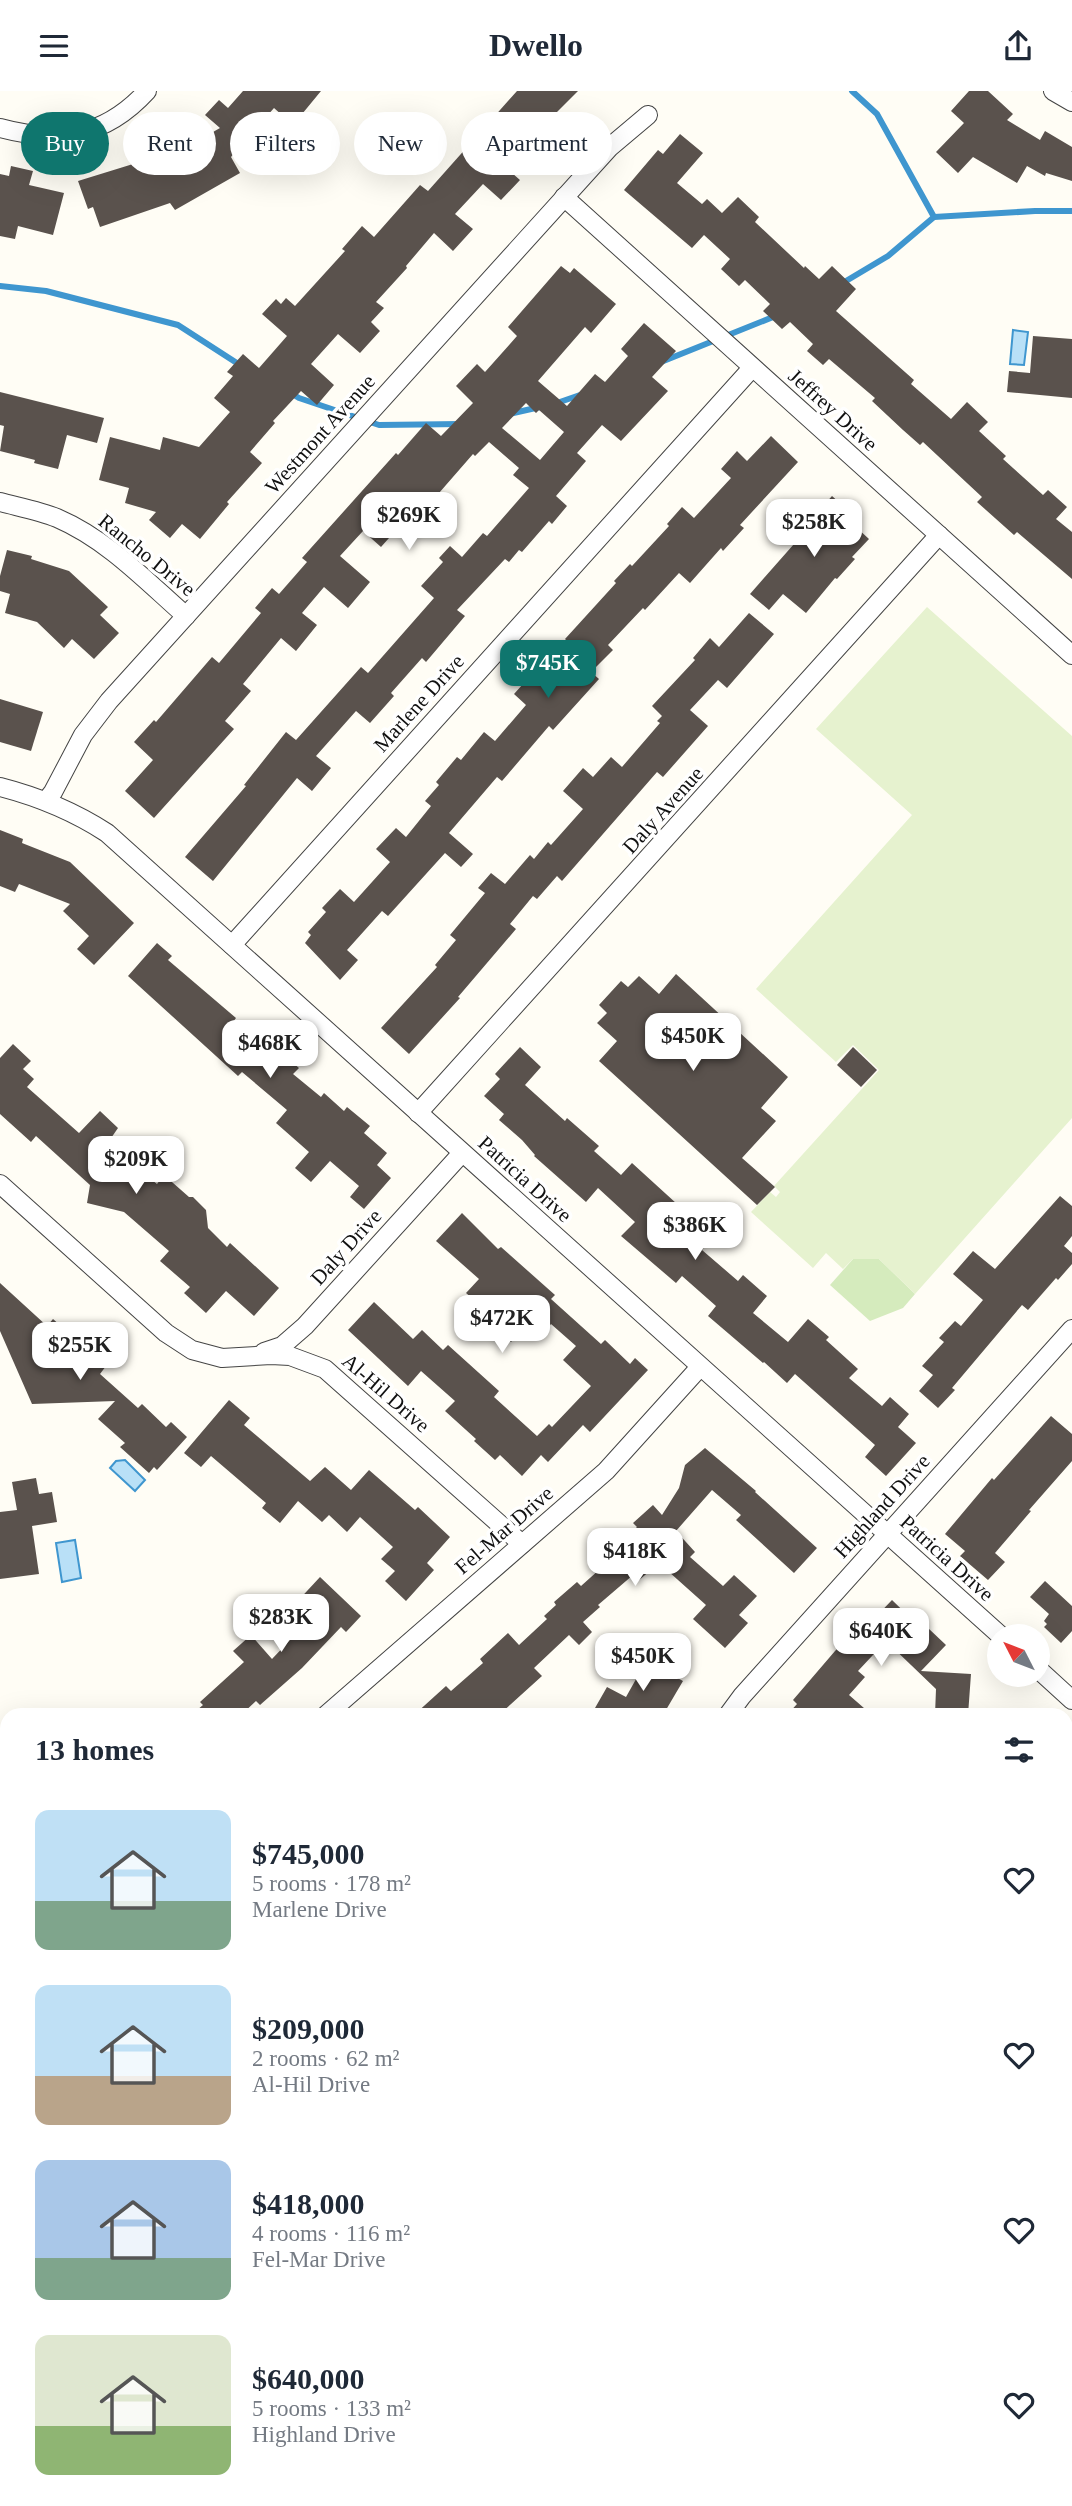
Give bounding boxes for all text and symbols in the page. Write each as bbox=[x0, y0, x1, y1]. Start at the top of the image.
icon: menu bbox=[35, 27, 73, 65]
text: Dwello bbox=[489, 27, 583, 63]
icon: share bbox=[999, 27, 1037, 65]
chip: Buy bbox=[21, 112, 109, 175]
chip: Rent bbox=[123, 112, 216, 175]
chip: Filters bbox=[230, 112, 340, 175]
chip: New bbox=[354, 112, 447, 175]
chip: Apartment bbox=[461, 112, 612, 175]
street label: Jeffrey Drive bbox=[784, 364, 882, 456]
street label: Westmont Avenue bbox=[260, 369, 380, 499]
pin: $269K bbox=[360, 493, 458, 552]
pin: $258K bbox=[765, 499, 863, 559]
text: $269K bbox=[377, 502, 441, 527]
street label: Rancho Drive bbox=[94, 509, 200, 601]
text: $258K bbox=[782, 509, 846, 534]
pin: $745K bbox=[499, 641, 597, 700]
street label: Marlene Drive bbox=[369, 649, 469, 757]
text: $745K bbox=[516, 650, 580, 675]
street label: Daly Avenue bbox=[618, 762, 708, 858]
pin: $450K bbox=[644, 1013, 742, 1073]
pin: $468K bbox=[221, 1021, 319, 1080]
text: $450K bbox=[661, 1023, 725, 1048]
text: $468K bbox=[238, 1030, 302, 1055]
street label: Patricia Drive bbox=[473, 1131, 577, 1227]
pin: $209K bbox=[87, 1137, 185, 1196]
text: $209K bbox=[104, 1146, 168, 1171]
pin: $386K bbox=[646, 1203, 744, 1262]
street label: Daly Drive bbox=[306, 1204, 386, 1290]
text: $386K bbox=[663, 1212, 727, 1237]
pin: $472K bbox=[453, 1295, 551, 1355]
text: $472K bbox=[470, 1305, 534, 1330]
pin: $255K bbox=[31, 1323, 129, 1382]
text: $255K bbox=[48, 1332, 112, 1357]
street label: Al-Hil Drive bbox=[337, 1349, 435, 1437]
street label: Highland Drive bbox=[829, 1449, 935, 1563]
street label: Fel-Mar Drive bbox=[450, 1481, 558, 1579]
street label: Patricia Drive bbox=[895, 1510, 999, 1606]
pin: $418K bbox=[586, 1529, 684, 1588]
text: $418K bbox=[603, 1538, 667, 1563]
pin: $283K bbox=[232, 1595, 330, 1654]
text: $283K bbox=[249, 1604, 313, 1629]
pin: $640K bbox=[832, 1609, 930, 1668]
text: $640K bbox=[849, 1618, 913, 1643]
north arrow bbox=[987, 1624, 1050, 1687]
map controls bbox=[987, 1624, 1050, 1687]
pin: $450K bbox=[594, 1633, 692, 1693]
text: $450K bbox=[611, 1643, 675, 1668]
icon: filters bbox=[1000, 1731, 1038, 1769]
text: 13 homes bbox=[35, 1733, 154, 1766]
text: $745,000 bbox=[252, 1837, 365, 1870]
icon: home bbox=[91, 1838, 175, 1922]
icon: heart bbox=[1000, 1861, 1038, 1899]
text: 5 rooms · 178 m² bbox=[252, 1871, 411, 1896]
text: Marlene Drive bbox=[252, 1897, 387, 1922]
text: $209,000 bbox=[252, 2012, 365, 2045]
icon: home bbox=[91, 2013, 175, 2097]
icon: heart bbox=[1000, 2036, 1038, 2074]
text: 2 rooms · 62 m² bbox=[252, 2046, 399, 2071]
text: Al-Hil Drive bbox=[252, 2072, 370, 2097]
text: $418,000 bbox=[252, 2187, 365, 2220]
icon: home bbox=[91, 2188, 175, 2272]
icon: heart bbox=[1000, 2211, 1038, 2249]
text: 4 rooms · 116 m² bbox=[252, 2221, 410, 2246]
text: Fel-Mar Drive bbox=[252, 2247, 386, 2272]
text: $640,000 bbox=[252, 2362, 365, 2395]
icon: home bbox=[91, 2363, 175, 2447]
icon: heart bbox=[1000, 2386, 1038, 2424]
text: 5 rooms · 133 m² bbox=[252, 2396, 411, 2421]
text: Highland Drive bbox=[252, 2422, 396, 2447]

